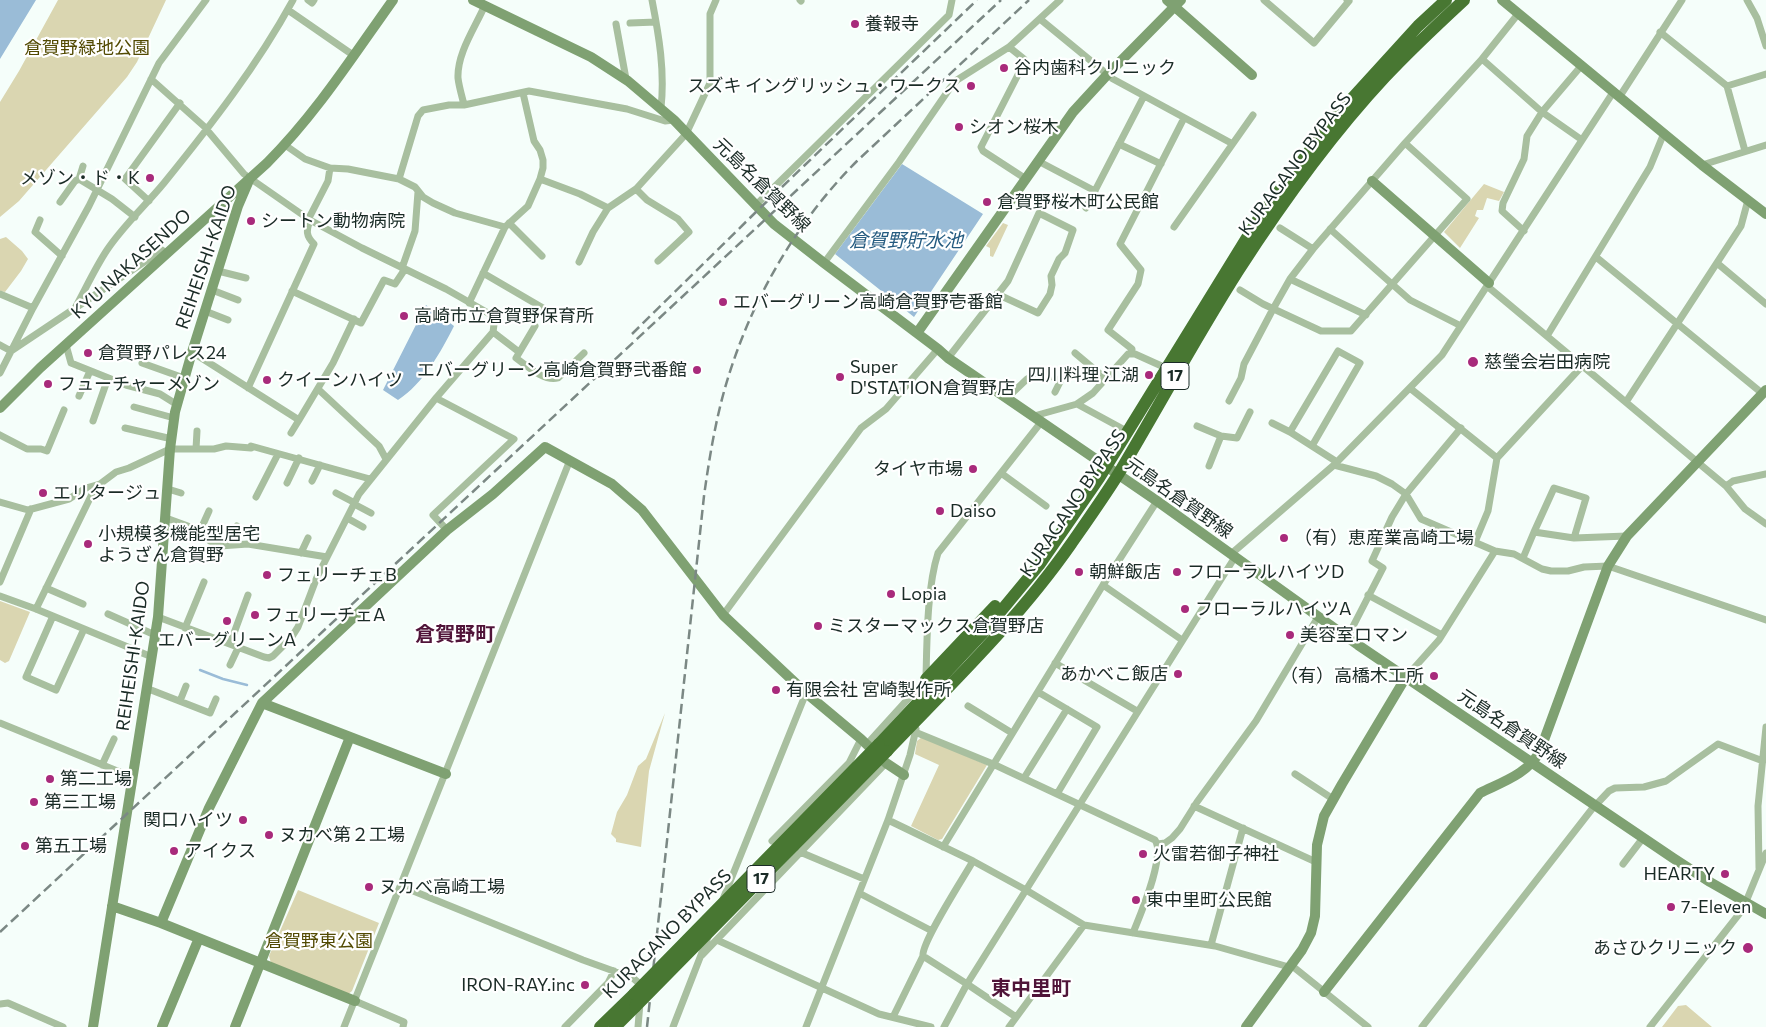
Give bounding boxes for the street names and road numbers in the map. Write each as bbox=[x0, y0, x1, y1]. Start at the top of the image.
street label: KURAGANO BYPASS bbox=[1234, 88, 1356, 240]
street label: 元島名倉賀野線 bbox=[709, 133, 815, 237]
street label: REIHEISHI-KAIDO bbox=[171, 182, 241, 332]
street label: KYU NAKASENDO bbox=[67, 205, 195, 323]
road number: 17 bbox=[1161, 362, 1189, 390]
street label: KURAGANO BYPASS bbox=[1016, 425, 1130, 581]
street label: 元島名倉賀野線 bbox=[1121, 453, 1237, 543]
street label: REIHEISHI-KAIDO bbox=[112, 580, 154, 732]
street label: 元島名倉賀野線 bbox=[1454, 685, 1570, 773]
street label: KURAGANO BYPASS bbox=[598, 865, 736, 1003]
road number: 17 bbox=[747, 866, 775, 892]

